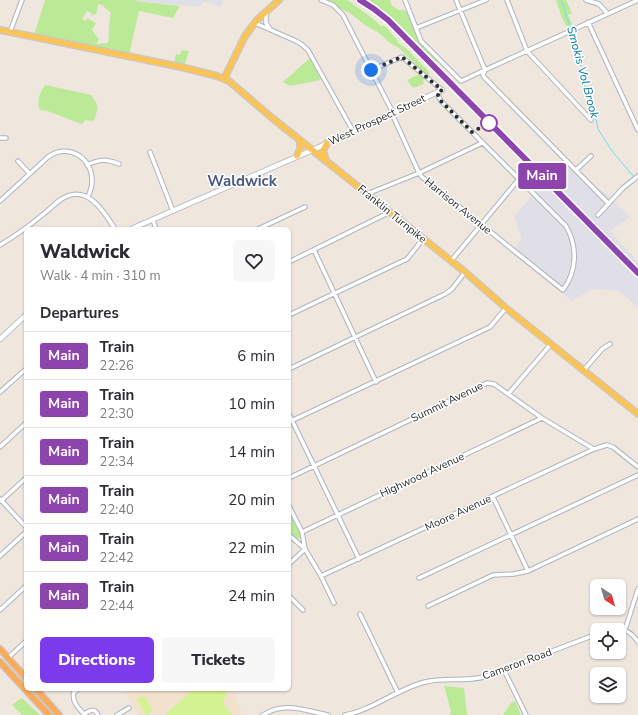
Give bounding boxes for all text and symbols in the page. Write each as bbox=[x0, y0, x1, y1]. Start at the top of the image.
water label: Smokis Vol Brook bbox=[563, 24, 603, 121]
your location bbox=[361, 60, 381, 80]
street label: West Prospect Street bbox=[326, 91, 428, 149]
unlabelled marker bbox=[480, 114, 498, 132]
line badge: Main bbox=[514, 163, 570, 189]
text: Main bbox=[526, 166, 558, 185]
district label: Waldwick bbox=[207, 171, 278, 191]
street label: Harrison Avenue bbox=[421, 174, 495, 238]
street label: Franklin Turnpike bbox=[354, 182, 430, 247]
text: Waldwick bbox=[40, 239, 130, 265]
button: heart bbox=[233, 240, 275, 282]
text: Walk · 4 min · 310 m bbox=[40, 267, 161, 285]
text: Departures bbox=[40, 303, 119, 323]
text: Train bbox=[100, 337, 134, 357]
text: Main bbox=[48, 346, 80, 365]
text: 6 min bbox=[237, 346, 275, 366]
text: 22:26 bbox=[100, 357, 134, 375]
street label: Summit Avenue bbox=[408, 378, 486, 426]
text: Train bbox=[100, 385, 134, 405]
text: Main bbox=[48, 394, 80, 413]
text: 10 min bbox=[228, 394, 275, 414]
text: 22:30 bbox=[100, 405, 134, 423]
text: Train bbox=[100, 433, 134, 453]
text: Main bbox=[48, 442, 80, 461]
text: 14 min bbox=[228, 442, 275, 462]
street label: Highwood Avenue bbox=[377, 449, 467, 501]
text: 22:34 bbox=[100, 453, 134, 471]
text: Train bbox=[100, 481, 134, 501]
text: Main bbox=[48, 490, 80, 509]
text: 20 min bbox=[228, 490, 275, 510]
street label: Moore Avenue bbox=[422, 491, 494, 535]
text: 22:40 bbox=[100, 501, 134, 519]
text: Train bbox=[100, 529, 134, 549]
text: Main bbox=[48, 538, 80, 557]
text: 22 min bbox=[228, 538, 275, 558]
text: 22:42 bbox=[100, 549, 134, 567]
text: Train bbox=[100, 577, 134, 597]
north arrow bbox=[590, 579, 626, 615]
map controls bbox=[590, 579, 626, 703]
text: Main bbox=[48, 586, 80, 605]
text: 24 min bbox=[228, 586, 275, 606]
text: 22:44 bbox=[100, 597, 134, 615]
button: locate bbox=[590, 623, 626, 659]
button: Directions bbox=[40, 637, 154, 683]
button: Tickets bbox=[162, 637, 275, 683]
street label: Cameron Road bbox=[480, 644, 554, 684]
button: layers bbox=[590, 667, 626, 703]

